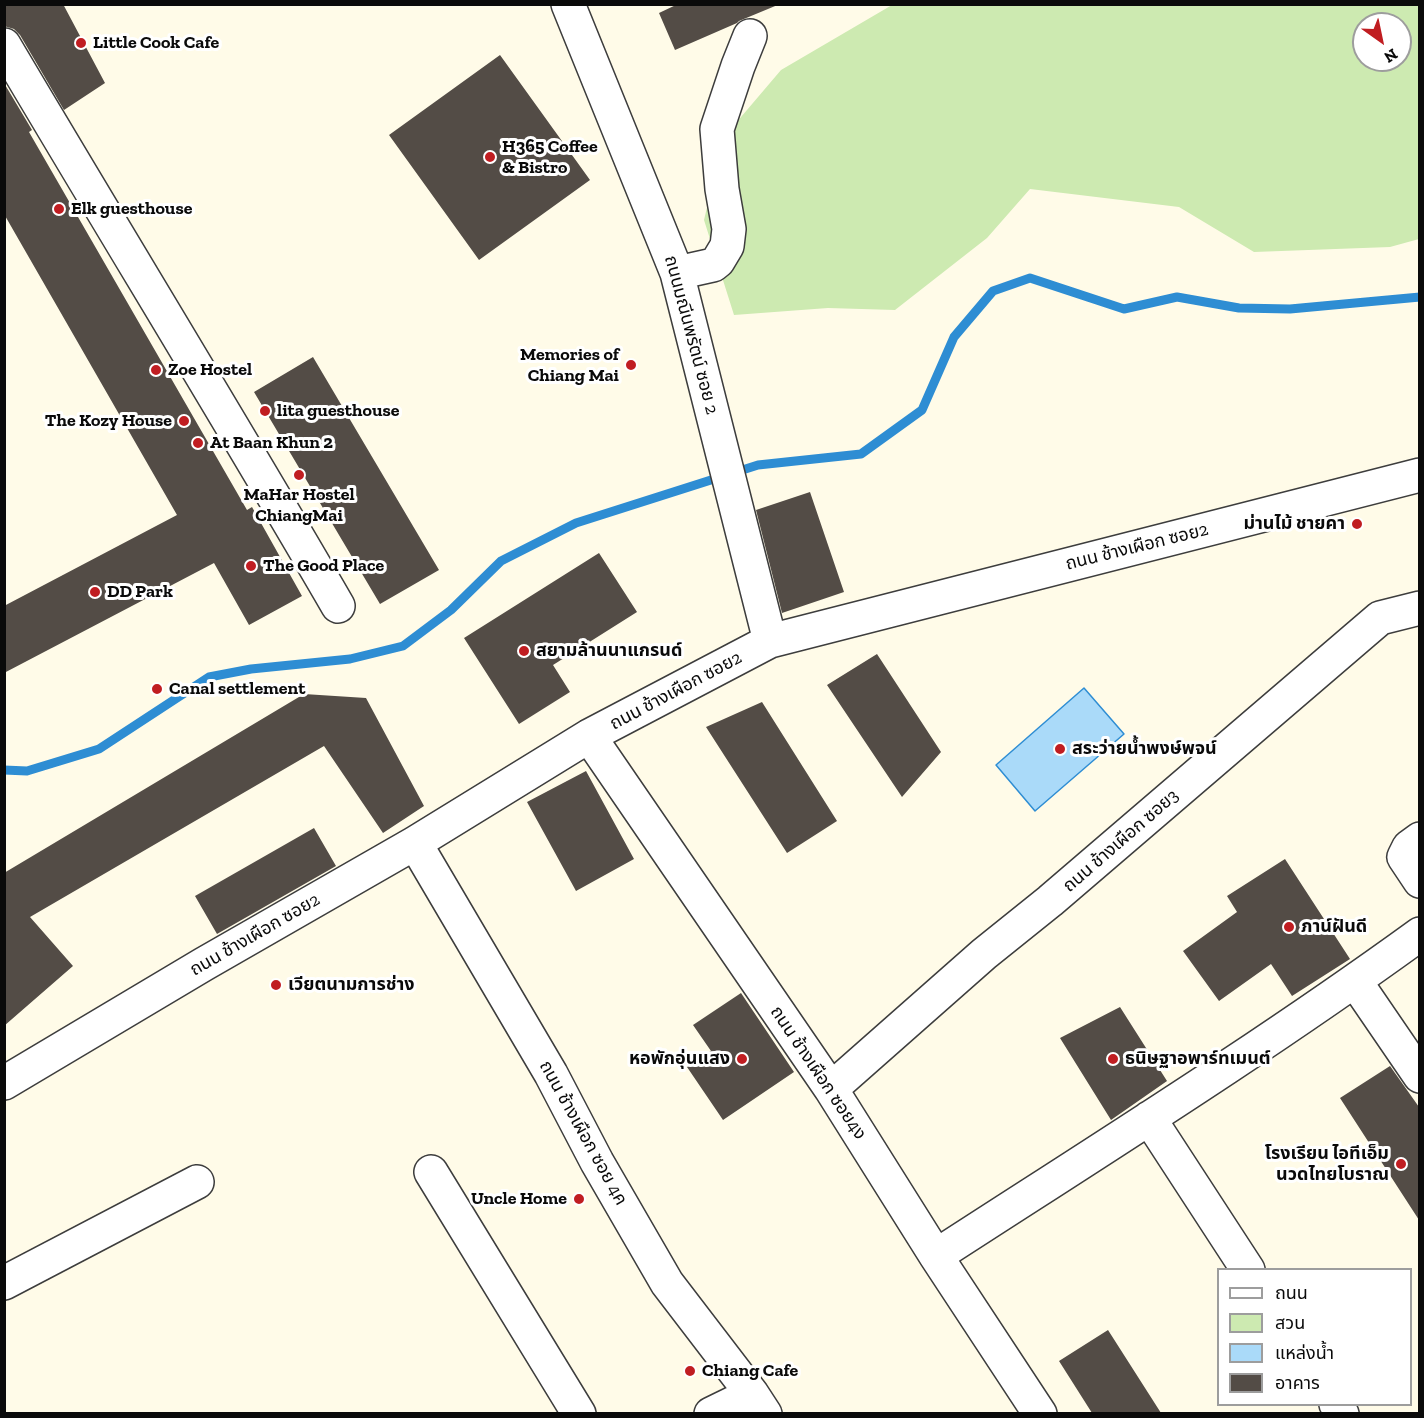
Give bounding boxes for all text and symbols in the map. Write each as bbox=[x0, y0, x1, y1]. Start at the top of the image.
north arrow bbox=[1352, 12, 1412, 72]
place label: Little Cook Cafe bbox=[93, 32, 219, 54]
marker: Little Cook Cafe bbox=[74, 36, 88, 50]
text: N bbox=[1381, 45, 1401, 67]
place label: H365 Coffee & Bistro bbox=[502, 136, 598, 178]
marker: H365 Coffee & Bistro bbox=[483, 150, 497, 164]
place label: Elk guesthouse bbox=[71, 198, 192, 220]
marker: Elk guesthouse bbox=[52, 202, 66, 216]
street label: ถนนมณีนพรัตน์ ซอย 2 bbox=[659, 253, 723, 417]
place label: Memories of Chiang Mai bbox=[520, 344, 619, 386]
marker: Memories of Chiang Mai bbox=[624, 358, 638, 372]
place label: Zoe Hostel bbox=[168, 359, 252, 381]
marker: Zoe Hostel bbox=[149, 363, 163, 377]
place label: lita guesthouse bbox=[277, 400, 399, 422]
marker: lita guesthouse bbox=[258, 404, 272, 418]
place label: The Kozy House bbox=[45, 410, 172, 432]
marker: The Kozy House bbox=[177, 414, 191, 428]
place label: At Baan Khun 2 bbox=[210, 432, 333, 454]
marker: At Baan Khun 2 bbox=[191, 436, 205, 450]
marker: MaHar Hostel ChiangMai bbox=[292, 468, 306, 482]
place label: MaHar Hostel ChiangMai bbox=[243, 484, 355, 526]
place label: ม่านไม้ ชายคา bbox=[1243, 513, 1345, 535]
marker: ม่านไม้ ชายคา bbox=[1350, 517, 1364, 531]
street label: ถนน ช้างเผือก ซอย2 bbox=[1063, 519, 1211, 575]
place label: The Good Place bbox=[263, 555, 384, 577]
marker: The Good Place bbox=[244, 559, 258, 573]
place label: DD Park bbox=[107, 581, 173, 603]
marker: DD Park bbox=[88, 585, 102, 599]
place label: สยามล้านนาแกรนด์ bbox=[536, 640, 682, 662]
marker: สยามล้านนาแกรนด์ bbox=[517, 644, 531, 658]
street label: ถนน ช้างเผือก ซอย2 bbox=[606, 647, 746, 735]
place label: Canal settlement bbox=[169, 678, 305, 700]
marker: Canal settlement bbox=[150, 682, 164, 696]
place label: สระว่ายน้ำพงษ์พจน์ bbox=[1072, 738, 1217, 760]
marker: สระว่ายน้ำพงษ์พจน์ bbox=[1053, 742, 1067, 756]
street label: ถนน ช้างเผือก ซอย3 bbox=[1059, 785, 1183, 897]
street label: ถนน ช้างเผือก ซอย2 bbox=[186, 889, 324, 981]
place label: ภาน์ฝันดี bbox=[1301, 916, 1367, 938]
marker: ภาน์ฝันดี bbox=[1282, 920, 1296, 934]
place label: เวียตนามการช่าง bbox=[288, 974, 415, 996]
marker: เวียตนามการช่าง bbox=[269, 978, 283, 992]
street label: ถนน ช้างเผือก ซอย4ง bbox=[765, 1002, 871, 1144]
place label: หอพักอุ่นแสง bbox=[629, 1048, 730, 1070]
place label: ธนิษฐาอพาร์ทเมนต์ bbox=[1125, 1048, 1271, 1070]
marker: หอพักอุ่นแสง bbox=[735, 1052, 749, 1066]
marker: ธนิษฐาอพาร์ทเมนต์ bbox=[1106, 1052, 1120, 1066]
street label: ถนน ช้างเผือก ซอย 4ค bbox=[534, 1057, 632, 1209]
place label: โรงเรียน ไอทีเอ็ม นวดไทยโบราณ bbox=[1265, 1143, 1389, 1186]
marker: โรงเรียน ไอทีเอ็ม นวดไทยโบราณ bbox=[1394, 1157, 1408, 1171]
place label: Uncle Home bbox=[471, 1188, 567, 1210]
marker: Uncle Home bbox=[572, 1192, 586, 1206]
legend bbox=[1217, 1268, 1412, 1406]
text: ถนน bbox=[1275, 1282, 1308, 1304]
text: สวน bbox=[1275, 1312, 1305, 1334]
text: แหล่งน้ำ bbox=[1275, 1342, 1334, 1364]
place label: Chiang Cafe bbox=[702, 1360, 798, 1382]
marker: Chiang Cafe bbox=[683, 1364, 697, 1378]
text: อาคาร bbox=[1275, 1372, 1320, 1394]

